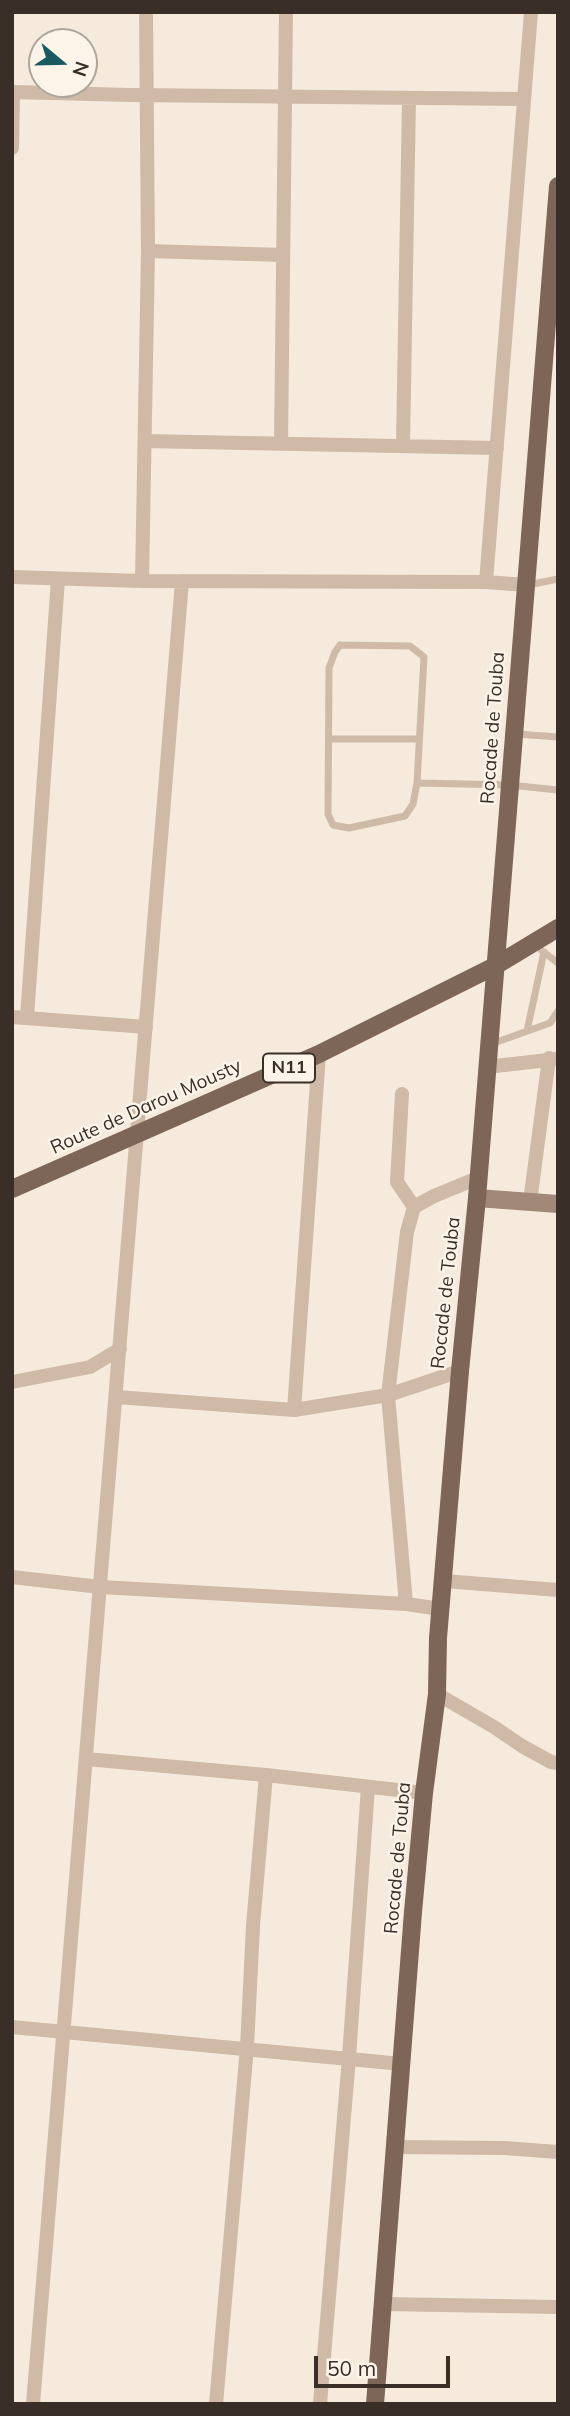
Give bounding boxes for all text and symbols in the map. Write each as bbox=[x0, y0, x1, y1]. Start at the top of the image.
north arrow bbox=[28, 28, 98, 98]
text: N bbox=[67, 58, 95, 80]
street label: Rocade de Touba bbox=[476, 651, 510, 805]
road number: N11 bbox=[263, 1054, 315, 1083]
street label: Route de Darou Mousty bbox=[47, 1055, 245, 1159]
street label: Rocade de Touba bbox=[427, 1216, 465, 1370]
street label: Rocade de Touba bbox=[380, 1781, 416, 1935]
scale bar bbox=[318, 2342, 454, 2386]
text: 50 m bbox=[327, 2355, 376, 2381]

